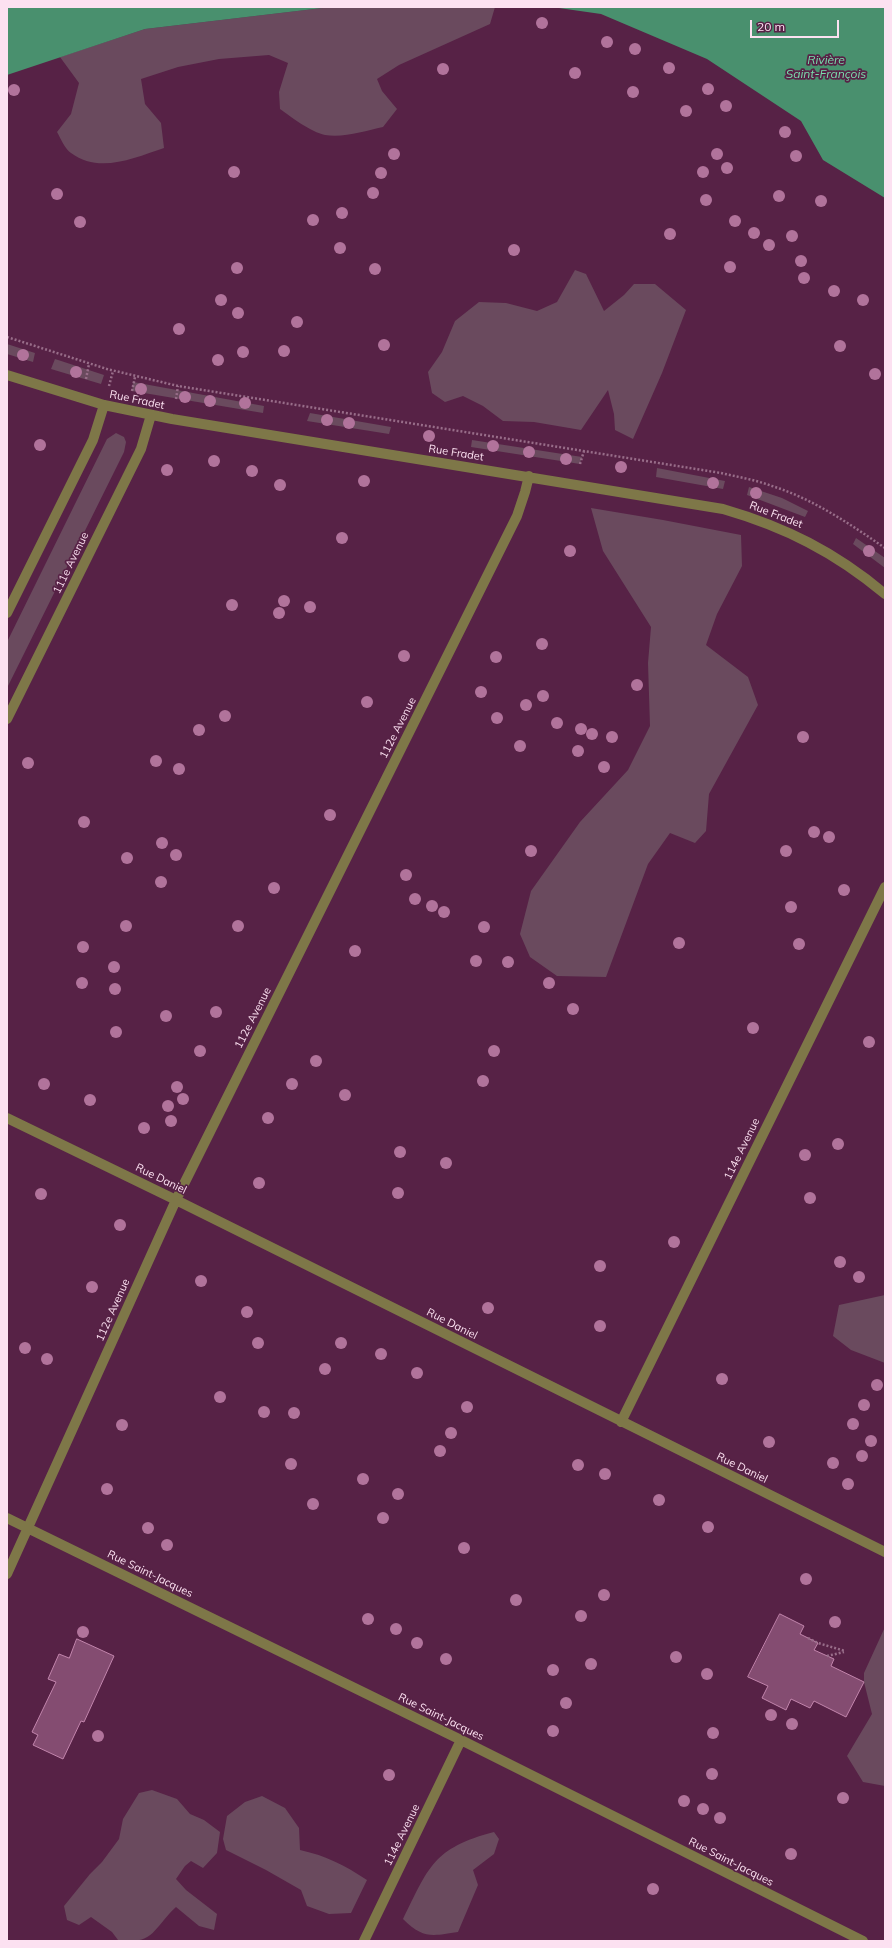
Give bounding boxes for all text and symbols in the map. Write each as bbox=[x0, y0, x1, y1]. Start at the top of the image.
scale bar bbox=[752, 12, 841, 38]
text: 20 m bbox=[757, 19, 785, 34]
water label: Rivière Saint-François bbox=[786, 53, 866, 81]
street label: Rue Fradet bbox=[108, 388, 166, 412]
street label: Rue Fradet bbox=[427, 442, 485, 464]
street label: Rue Fradet bbox=[748, 499, 804, 531]
street label: 111e Avenue bbox=[50, 530, 92, 596]
street label: 112e Avenue bbox=[377, 695, 419, 761]
street label: 112e Avenue bbox=[232, 985, 274, 1051]
street label: 114e Avenue bbox=[721, 1116, 763, 1182]
street label: Rue Daniel bbox=[133, 1161, 189, 1197]
street label: 112e Avenue bbox=[93, 1277, 133, 1343]
street label: Rue Daniel bbox=[424, 1306, 480, 1342]
street label: Rue Daniel bbox=[714, 1450, 770, 1486]
street label: Rue Saint-Jacques bbox=[105, 1548, 195, 1600]
street label: Rue Saint-Jacques bbox=[396, 1691, 486, 1743]
street label: 114e Avenue bbox=[381, 1802, 423, 1868]
street label: Rue Saint-Jacques bbox=[686, 1835, 776, 1889]

